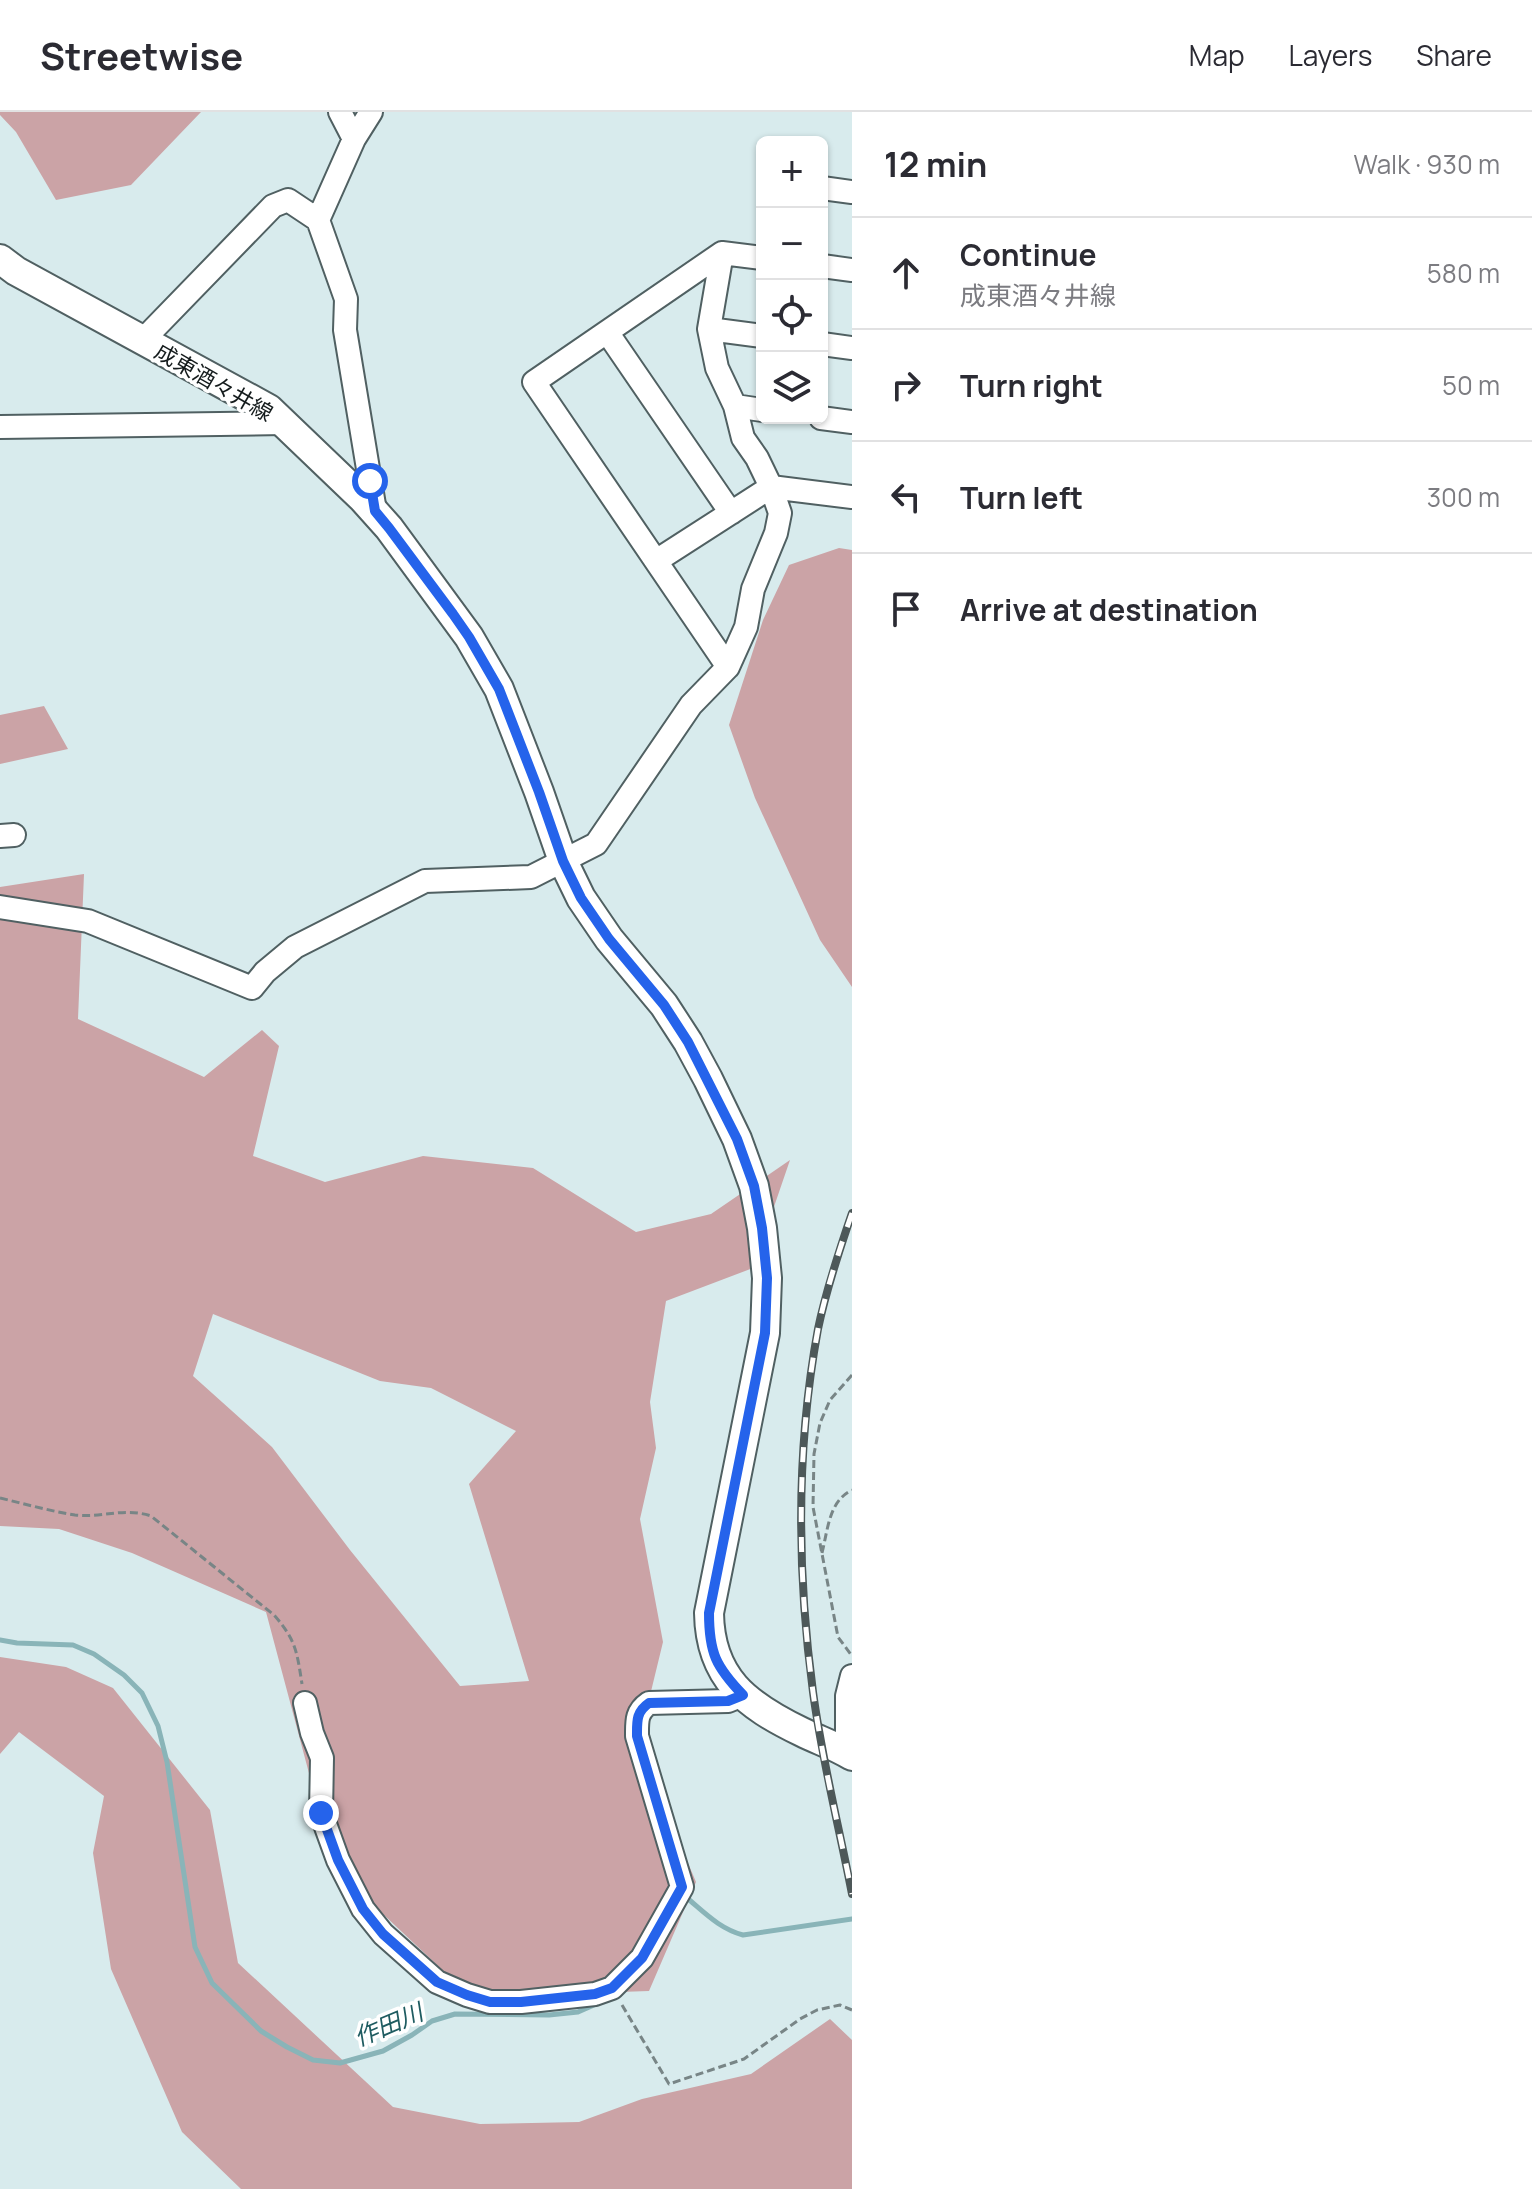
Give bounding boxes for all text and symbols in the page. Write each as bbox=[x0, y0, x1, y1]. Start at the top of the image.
text: Streetwise bbox=[40, 29, 243, 81]
text: Map bbox=[1189, 36, 1245, 74]
text: Layers bbox=[1289, 36, 1372, 74]
text: Share bbox=[1416, 36, 1492, 74]
map controls bbox=[756, 136, 828, 424]
button: + bbox=[756, 136, 828, 208]
text: 12 min bbox=[884, 141, 987, 187]
text: Walk · 930 m bbox=[1354, 146, 1500, 182]
button: − bbox=[756, 208, 828, 280]
text: Continue bbox=[960, 234, 1096, 275]
icon: ahead bbox=[884, 251, 928, 295]
text: 580 m bbox=[1427, 255, 1500, 291]
text: 成東酒々井線 bbox=[960, 277, 1116, 313]
button: locate bbox=[756, 280, 828, 352]
street label: 成東酒々井線 bbox=[149, 336, 279, 428]
button: layers bbox=[756, 352, 828, 424]
icon: right bbox=[884, 363, 928, 407]
text: Turn right bbox=[960, 365, 1103, 406]
text: 50 m bbox=[1442, 367, 1500, 403]
route start bbox=[352, 463, 388, 499]
icon: left bbox=[884, 475, 928, 519]
text: Turn left bbox=[960, 477, 1083, 518]
text: 300 m bbox=[1427, 479, 1500, 515]
icon: arrive bbox=[884, 587, 928, 631]
text: Arrive at destination bbox=[960, 589, 1258, 630]
route end bbox=[303, 1795, 339, 1831]
water label: 作田川 bbox=[348, 1994, 430, 2053]

